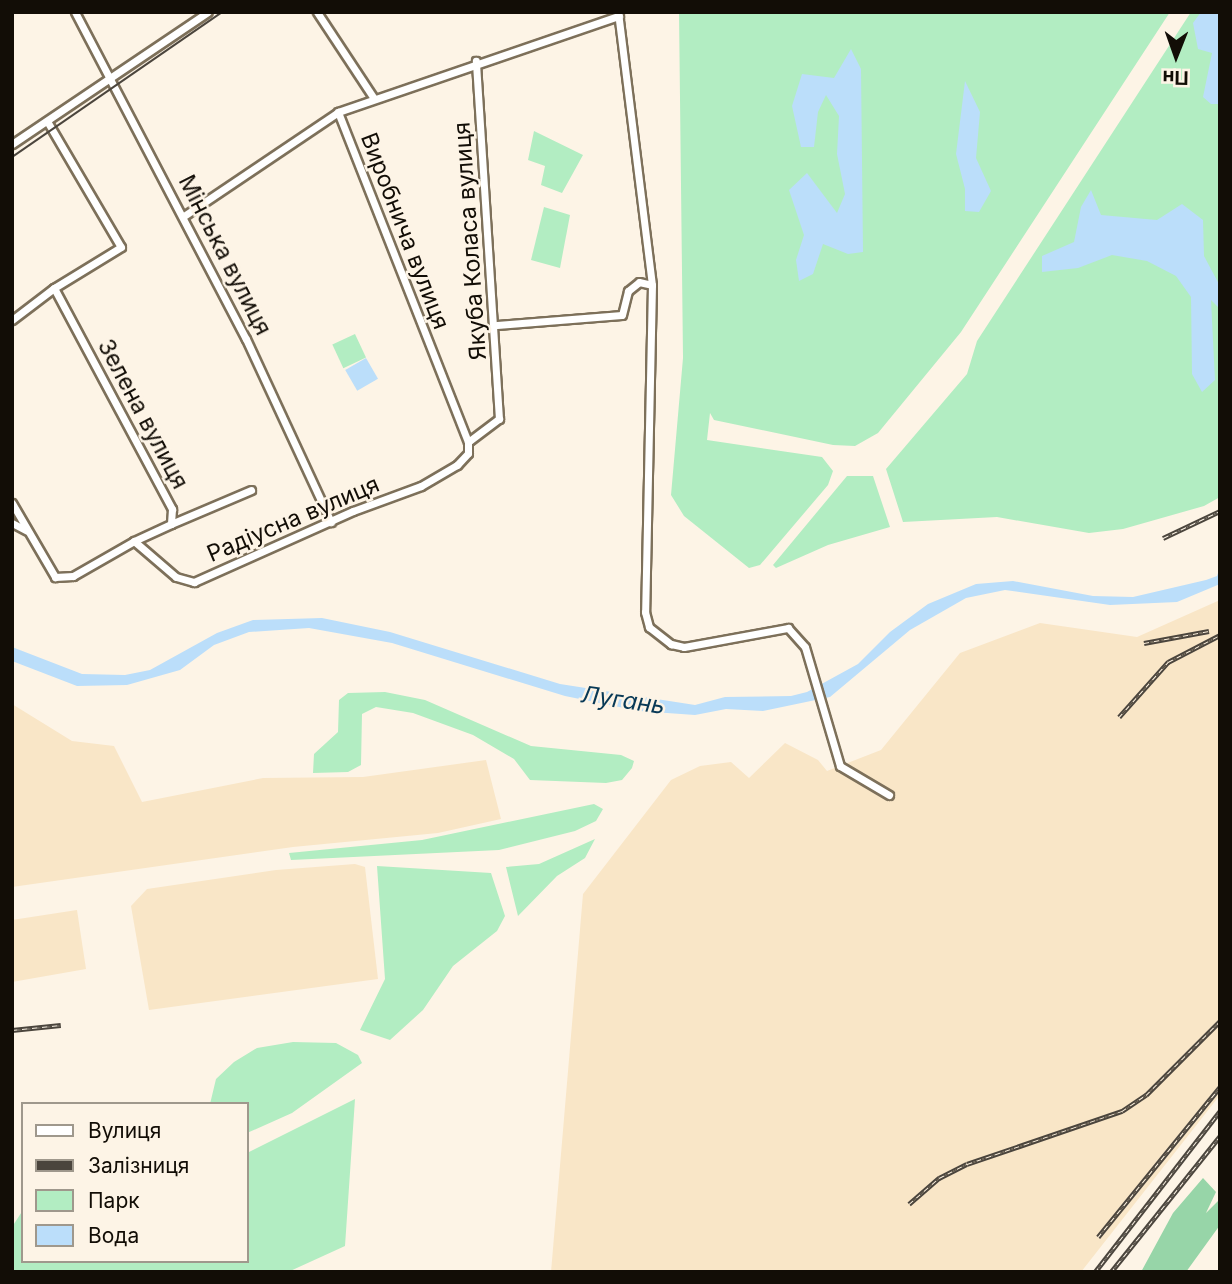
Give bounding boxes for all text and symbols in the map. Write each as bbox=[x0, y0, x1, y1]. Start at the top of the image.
north arrow bbox=[1141, 21, 1211, 91]
text: Пн bbox=[1162, 66, 1189, 89]
street label: Якуба Коласа вулиця bbox=[448, 121, 492, 361]
street label: Виробнича вулиця bbox=[355, 129, 455, 333]
street label: Мінська вулиця bbox=[173, 170, 277, 340]
street label: Зелена вулиця bbox=[92, 334, 194, 494]
street label: Радіусна вулиця bbox=[203, 470, 383, 568]
water label: Лугань bbox=[579, 680, 667, 720]
legend bbox=[21, 1102, 248, 1263]
text: Вулиця bbox=[88, 1118, 161, 1143]
text: Залізниця bbox=[88, 1153, 189, 1178]
text: Парк bbox=[88, 1188, 140, 1213]
text: Вода bbox=[88, 1223, 139, 1248]

